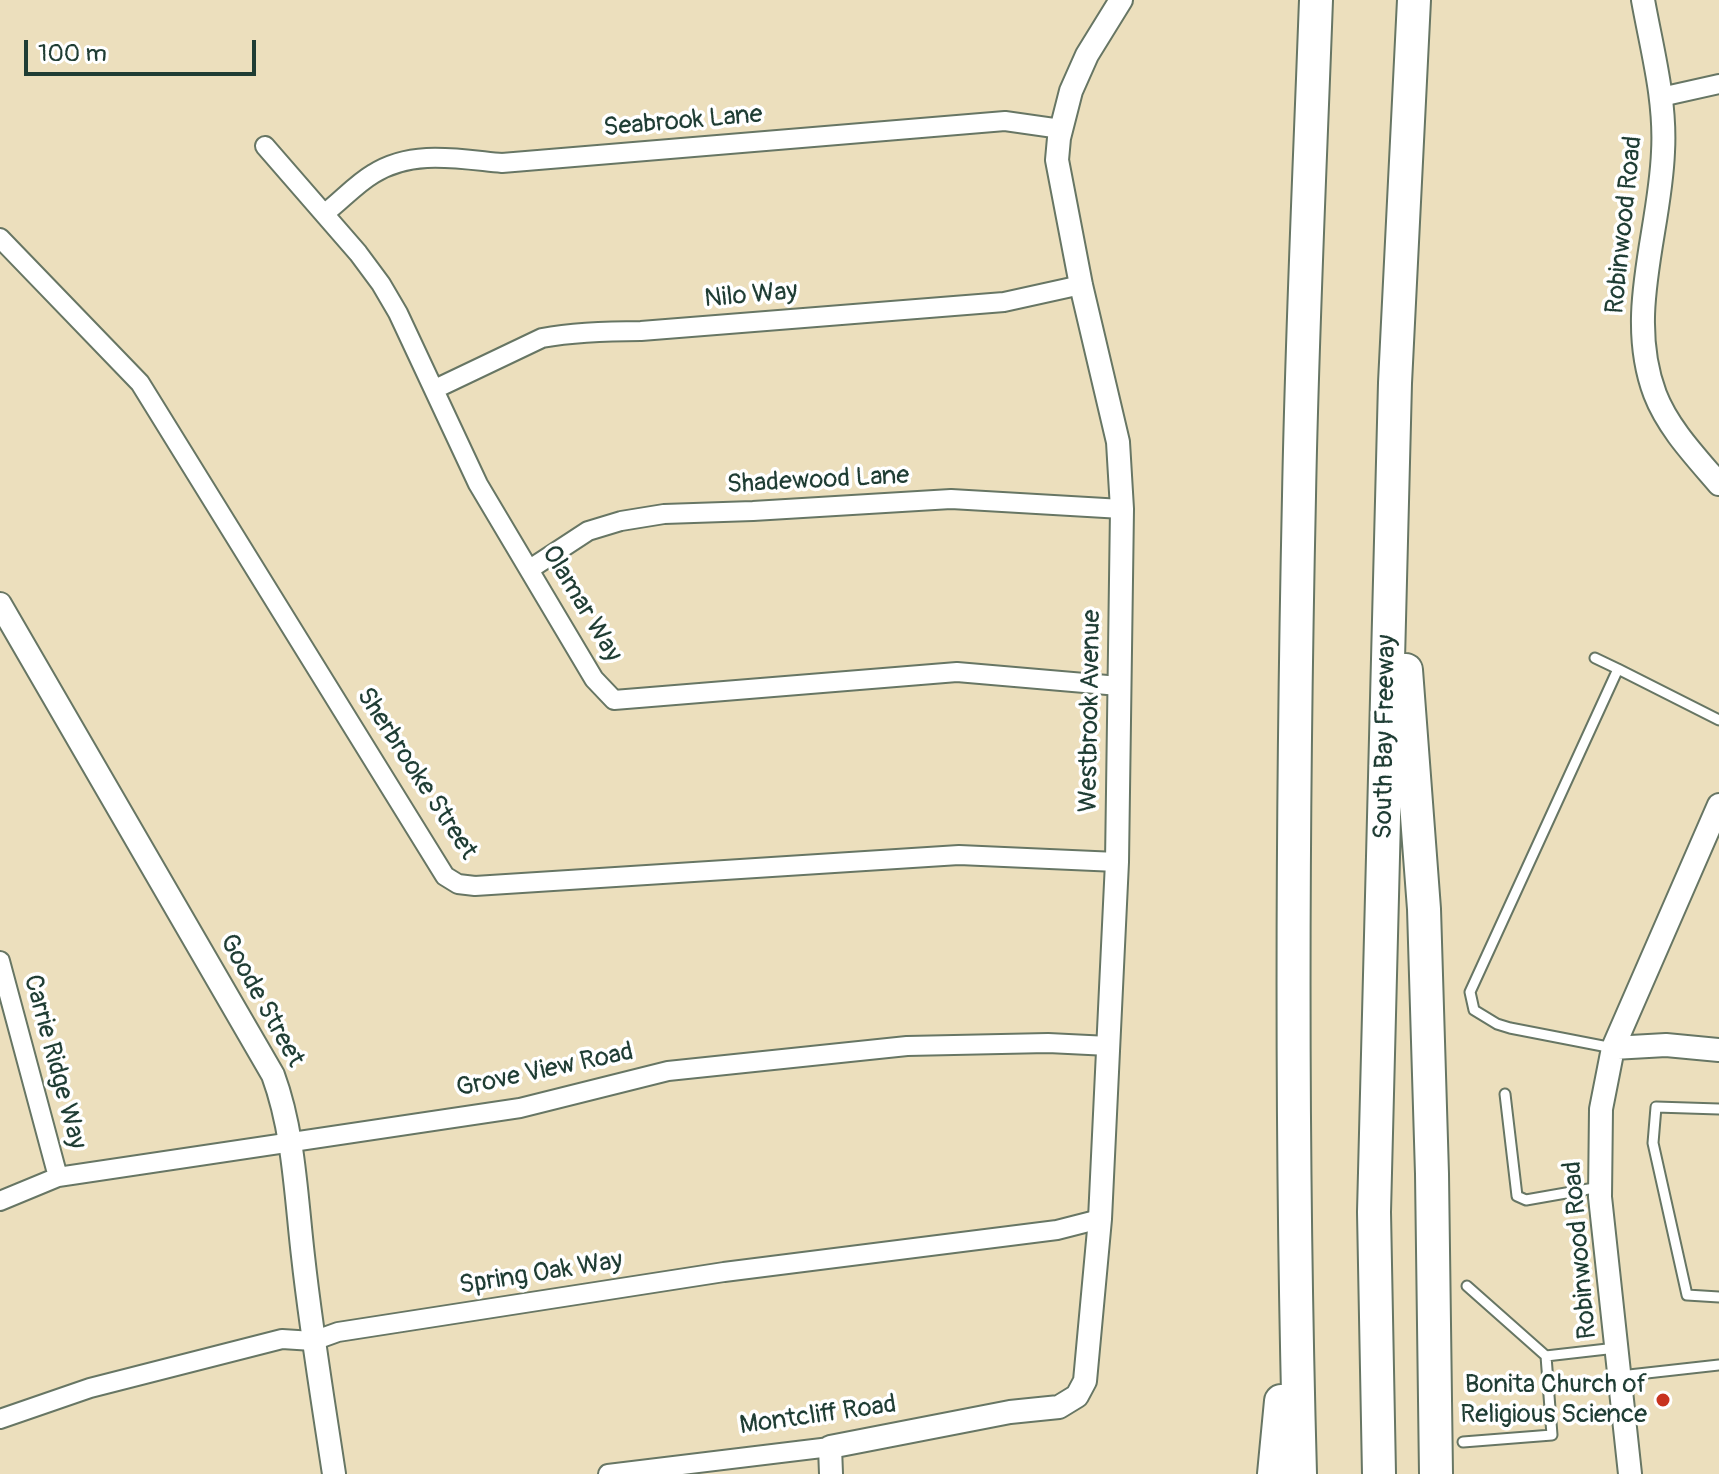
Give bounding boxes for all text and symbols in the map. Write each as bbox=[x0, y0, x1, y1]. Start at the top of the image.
scale bar bbox=[28, 24, 260, 74]
text: 100 m bbox=[38, 39, 107, 68]
street label: Seabrook Lane bbox=[602, 100, 764, 144]
street label: Robinwood Road bbox=[1600, 135, 1650, 315]
street label: Nilo Way bbox=[703, 276, 799, 316]
street label: Shadewood Lane bbox=[726, 461, 910, 501]
street label: Olamar Way bbox=[534, 540, 628, 668]
street label: Westbrook Avenue bbox=[1074, 609, 1108, 813]
street label: South Bay Freeway bbox=[1369, 634, 1403, 840]
street label: Sherbrooke Street bbox=[349, 682, 483, 866]
street label: Goode Street bbox=[212, 929, 310, 1073]
street label: Carrie Ridge Way bbox=[16, 972, 92, 1152]
street label: Grove View Road bbox=[454, 1037, 636, 1105]
street label: Robinwood Road bbox=[1558, 1160, 1604, 1340]
street label: Spring Oak Way bbox=[457, 1246, 625, 1302]
place label: Bonita Church of Religious Science bbox=[1460, 1369, 1647, 1430]
street label: Montcliff Road bbox=[738, 1390, 898, 1442]
marker: Bonita Church of Religious Science bbox=[1654, 1391, 1672, 1409]

